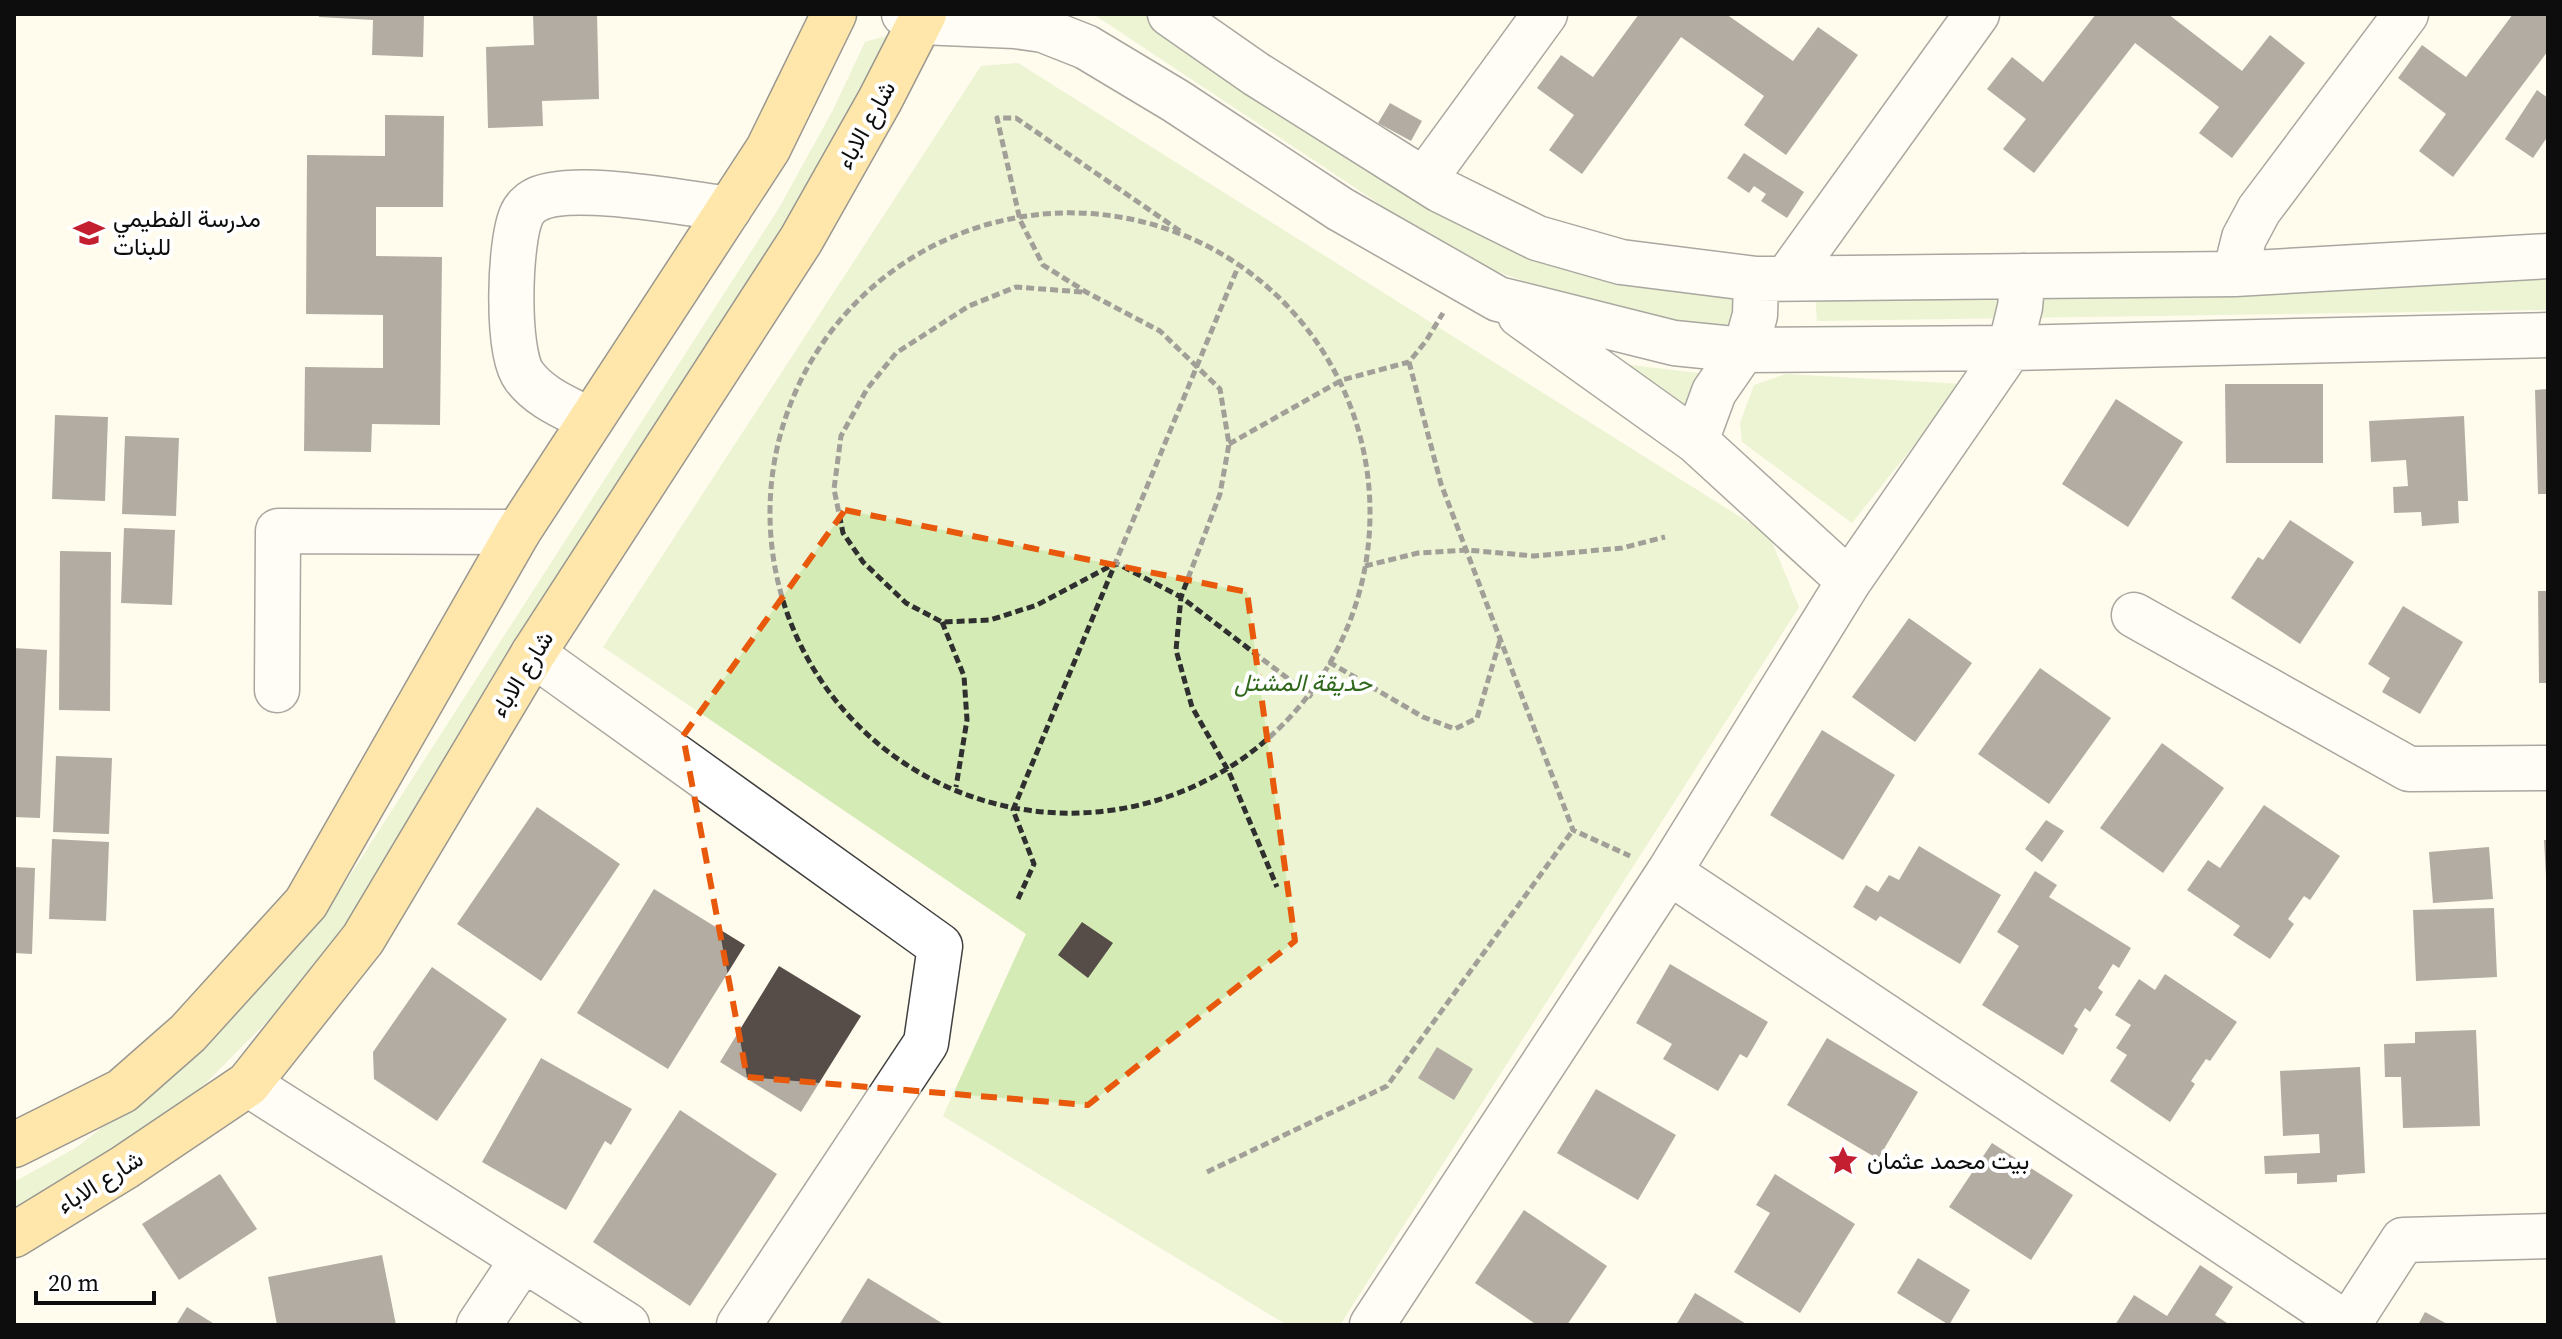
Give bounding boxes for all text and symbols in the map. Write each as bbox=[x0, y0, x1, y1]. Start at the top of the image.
street label: شارع الاباء bbox=[828, 75, 903, 175]
place label: مدرسة الفطيمي للبنات bbox=[113, 202, 261, 263]
school or university icon: مدرسة الفطيمي للبنات bbox=[72, 216, 106, 250]
street label: شارع الاباء bbox=[482, 624, 561, 723]
park label: حديقة المشتل bbox=[1234, 666, 1373, 699]
street label: شارع الاباء bbox=[50, 1142, 149, 1221]
place icon: بيت محمد عثمان bbox=[1826, 1144, 1860, 1178]
place label: بيت محمد عثمان bbox=[1867, 1144, 2029, 1177]
scale bar bbox=[36, 1255, 154, 1305]
text: 20 m bbox=[48, 1266, 99, 1299]

